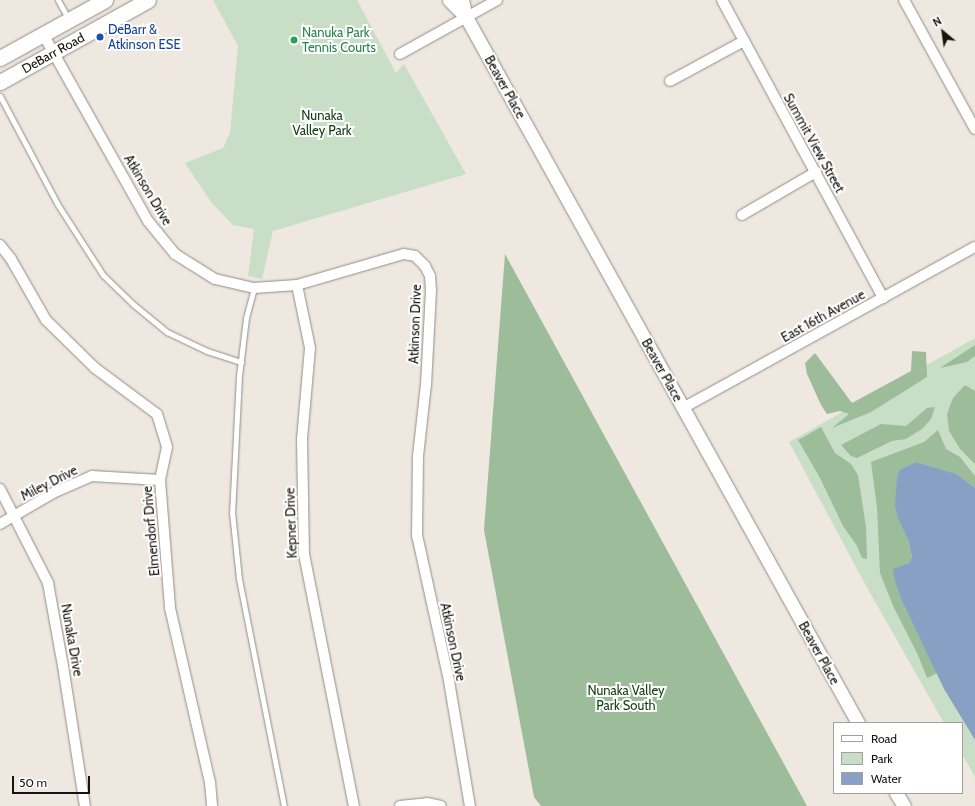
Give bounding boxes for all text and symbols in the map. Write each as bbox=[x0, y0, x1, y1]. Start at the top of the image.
north arrow bbox=[923, 12, 963, 52]
text: N bbox=[930, 13, 944, 30]
place label: DeBarr & Atkinson ESE bbox=[108, 22, 181, 53]
place label: Nanuka Park Tennis Courts bbox=[302, 25, 376, 56]
street label: DeBarr Road bbox=[19, 29, 87, 77]
marker: DeBarr & Atkinson ESE bbox=[95, 32, 105, 42]
marker: Nanuka Park Tennis Courts bbox=[289, 35, 299, 45]
street label: Beaver Place bbox=[481, 53, 529, 121]
street label: Summit View Street bbox=[780, 91, 848, 195]
park label: Nunaka Valley Park bbox=[292, 108, 352, 139]
street label: Atkinson Drive bbox=[121, 152, 175, 228]
street label: Atkinson Drive bbox=[406, 284, 424, 364]
street label: East 16th Avenue bbox=[778, 287, 868, 345]
street label: Beaver Place bbox=[638, 336, 686, 404]
street label: Miley Drive bbox=[18, 462, 80, 504]
street label: Elmendorf Drive bbox=[139, 485, 163, 577]
street label: Kepner Drive bbox=[282, 487, 300, 559]
street label: Atkinson Drive bbox=[437, 601, 469, 683]
street label: Nunaka Drive bbox=[58, 602, 86, 678]
street label: Beaver Place bbox=[795, 619, 843, 687]
park label: Nunaka Valley Park South bbox=[587, 683, 665, 714]
legend bbox=[833, 722, 963, 794]
text: Road bbox=[871, 731, 897, 746]
text: Park bbox=[871, 751, 893, 766]
scale bar bbox=[14, 768, 92, 794]
text: Water bbox=[871, 771, 901, 786]
text: 50 m bbox=[19, 775, 47, 790]

